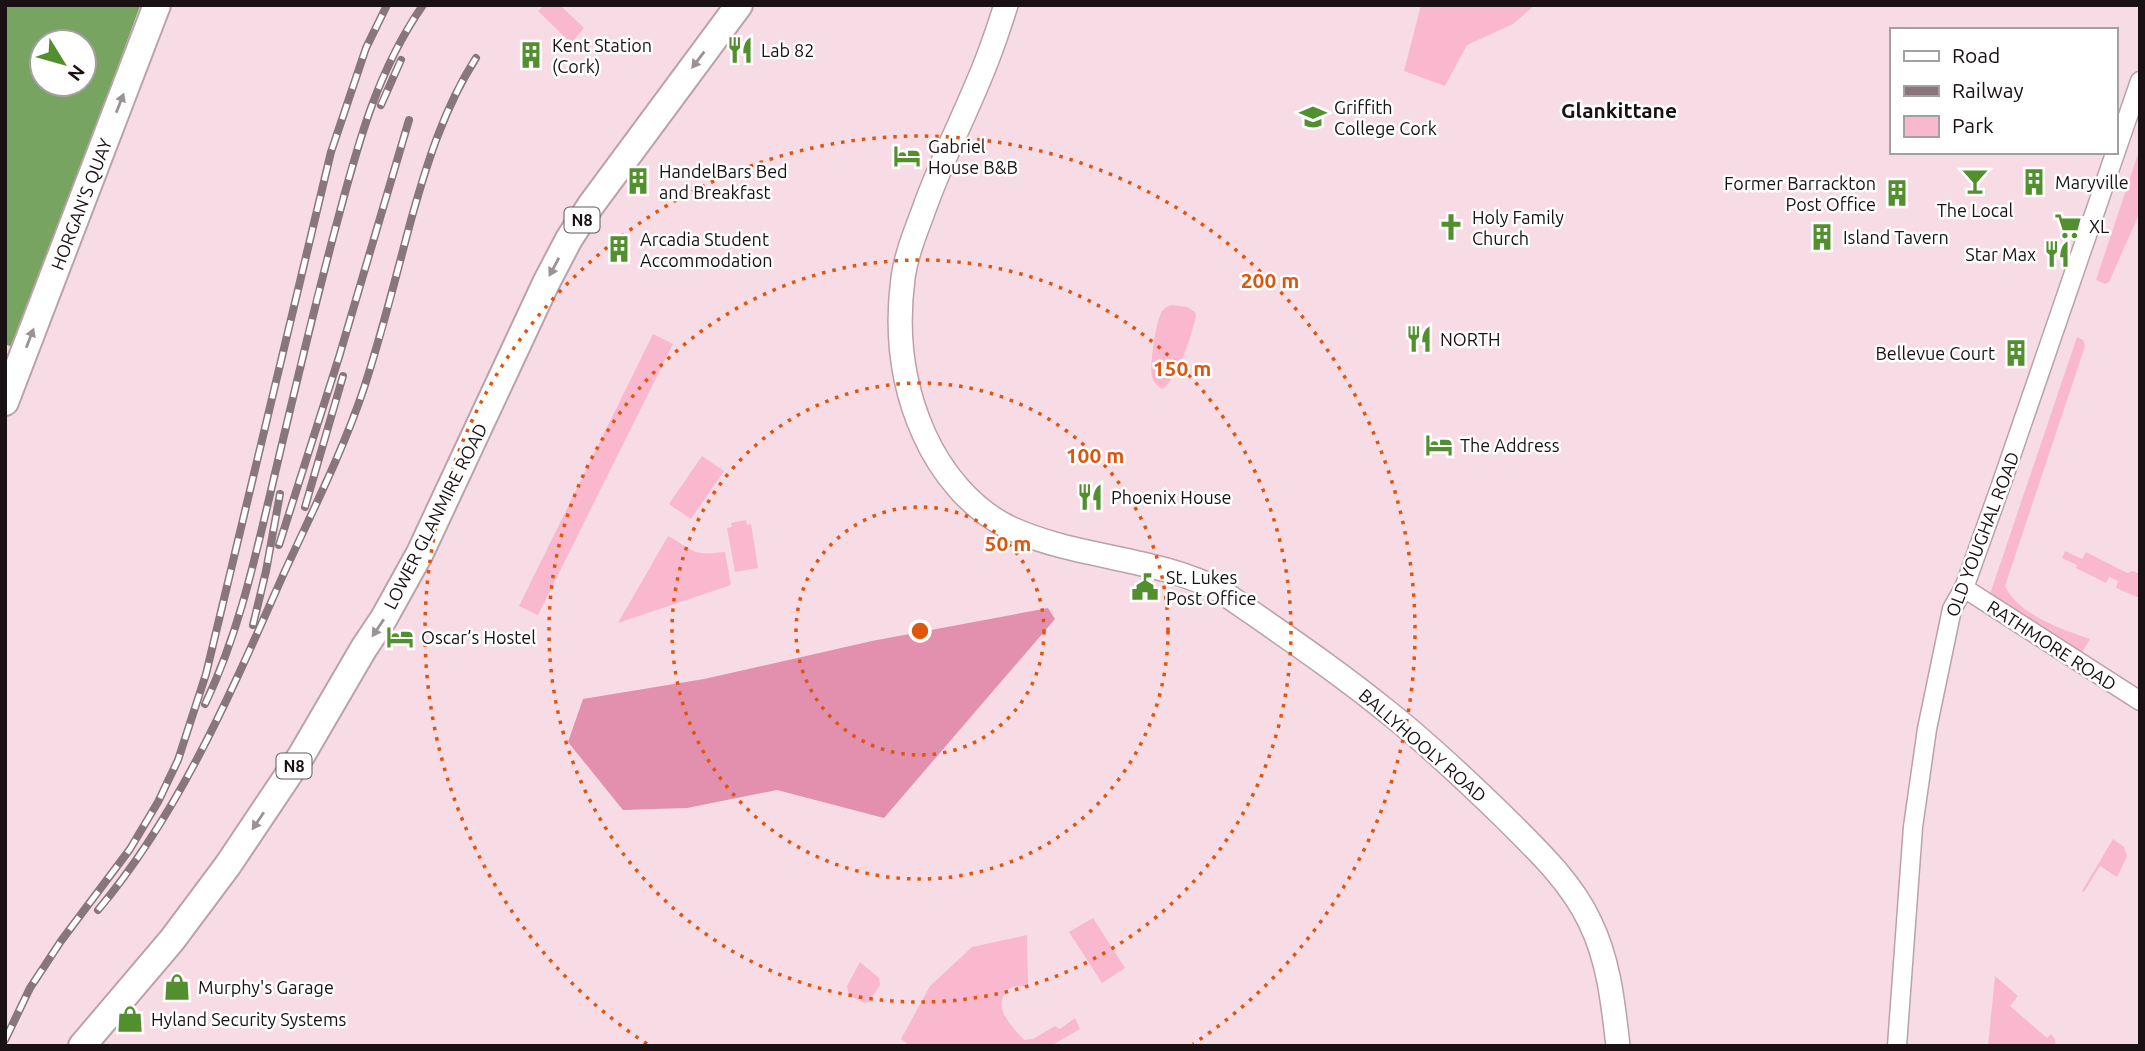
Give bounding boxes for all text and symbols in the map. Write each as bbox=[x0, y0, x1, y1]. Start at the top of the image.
north arrow bbox=[28, 28, 98, 98]
legend bbox=[1890, 28, 2117, 154]
place label: Kent Station (Cork) bbox=[552, 35, 652, 77]
restaurant icon: Lab 82 bbox=[725, 35, 755, 65]
building icon: Kent Station (Cork) bbox=[516, 40, 546, 70]
place label: Lab 82 bbox=[761, 40, 814, 60]
text: Road bbox=[1952, 43, 2000, 67]
one-way arrow bbox=[691, 51, 705, 69]
text: N bbox=[64, 61, 90, 86]
text: Railway bbox=[1952, 78, 2024, 102]
one-way arrow bbox=[115, 92, 126, 113]
place label: Griffith College Cork bbox=[1334, 97, 1437, 138]
district label: Glankittane bbox=[1561, 98, 1677, 122]
school or university icon: Griffith College Cork bbox=[1298, 102, 1328, 132]
text: Park bbox=[1952, 113, 1994, 137]
street label: HORGAN'S QUAY bbox=[47, 135, 116, 273]
place label: Gabriel House B&B bbox=[928, 136, 1018, 177]
hotel icon: Gabriel House B&B bbox=[892, 141, 922, 171]
place label: HandelBars Bed and Breakfast bbox=[659, 161, 788, 202]
building icon: HandelBars Bed and Breakfast bbox=[623, 166, 653, 196]
bar icon: The Local bbox=[1960, 166, 1990, 196]
building icon: Maryville bbox=[2019, 167, 2049, 197]
place label: Maryville bbox=[2055, 172, 2129, 192]
place label: Former Barrackton Post Office bbox=[1724, 173, 1876, 214]
building icon: Former Barrackton Post Office bbox=[1882, 178, 1912, 208]
place label: The Local bbox=[1937, 200, 2013, 220]
place label: Holy Family Church bbox=[1472, 207, 1564, 248]
road number: N8 bbox=[564, 208, 600, 232]
supermarket icon: XL bbox=[2053, 211, 2083, 241]
church icon: Holy Family Church bbox=[1436, 212, 1466, 242]
place label: XL bbox=[2089, 216, 2109, 236]
building icon: Island Tavern bbox=[1807, 222, 1837, 252]
place label: Island Tavern bbox=[1843, 227, 1949, 247]
place label: Arcadia Student Accommodation bbox=[640, 229, 772, 270]
building icon: Arcadia Student Accommodation bbox=[604, 234, 634, 264]
restaurant icon: Star Max bbox=[2042, 239, 2072, 269]
place label: Star Max bbox=[1965, 244, 2036, 264]
one-way arrow bbox=[549, 257, 560, 277]
text: 200 m bbox=[1241, 268, 1299, 292]
restaurant icon: NORTH bbox=[1404, 324, 1434, 354]
one-way arrow bbox=[24, 328, 35, 349]
place label: NORTH bbox=[1440, 329, 1501, 349]
building icon: Bellevue Court bbox=[2001, 338, 2031, 368]
place label: Bellevue Court bbox=[1875, 343, 1995, 363]
text: 150 m bbox=[1153, 356, 1211, 380]
street label: LOWER GLANMIRE ROAD bbox=[379, 420, 491, 612]
hotel icon: The Address bbox=[1424, 430, 1454, 460]
place label: The Address bbox=[1460, 435, 1560, 455]
text: 100 m bbox=[1066, 443, 1124, 467]
street label: OLD YOUGHAL ROAD bbox=[1941, 449, 2023, 619]
restaurant icon: Phoenix House bbox=[1075, 482, 1105, 512]
place label: Phoenix House bbox=[1111, 487, 1231, 507]
text: 50 m bbox=[985, 531, 1031, 555]
place label: St. Lukes Post Office bbox=[1166, 567, 1256, 608]
public building icon: St. Lukes Post Office bbox=[1130, 572, 1160, 602]
street label: RATHMORE ROAD bbox=[1984, 596, 2120, 694]
one-way arrow bbox=[372, 618, 385, 637]
centre of rings bbox=[908, 619, 932, 643]
hotel icon: Oscar’s Hostel bbox=[385, 622, 415, 652]
place label: Oscar’s Hostel bbox=[421, 627, 536, 647]
street label: BALLYHOOLY ROAD bbox=[1355, 684, 1491, 806]
road number: N8 bbox=[276, 754, 312, 778]
one-way arrow bbox=[251, 812, 265, 830]
shop icon: Murphy's Garage bbox=[162, 972, 192, 1002]
place label: Murphy's Garage bbox=[198, 977, 334, 997]
shop icon: Hyland Security Systems bbox=[115, 1004, 145, 1034]
place label: Hyland Security Systems bbox=[151, 1009, 346, 1029]

